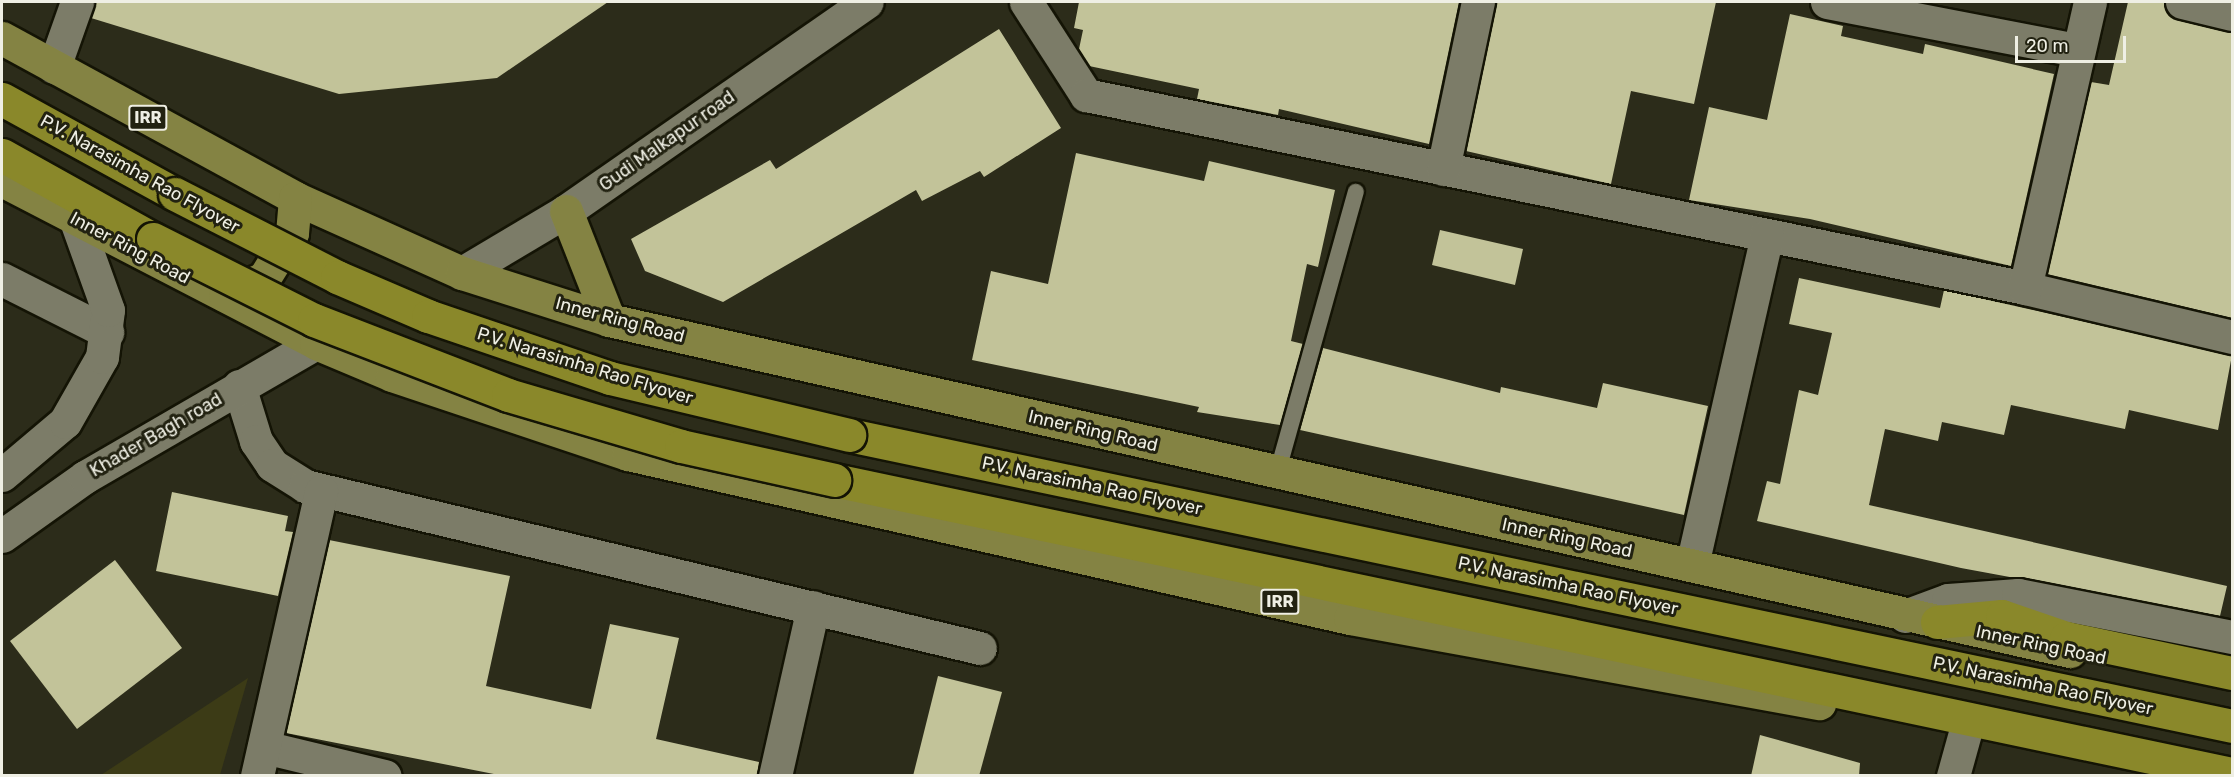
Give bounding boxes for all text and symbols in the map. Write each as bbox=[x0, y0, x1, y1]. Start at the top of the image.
scale bar bbox=[2018, 24, 2129, 62]
text: 20 m bbox=[2026, 35, 2068, 57]
street label: Gudi Malkapur road bbox=[595, 86, 739, 196]
road number: IRR bbox=[127, 105, 169, 131]
street label: P.V. Narasimha Rao Flyover bbox=[37, 110, 243, 238]
street label: Inner Ring Road bbox=[66, 207, 194, 289]
street label: Inner Ring Road bbox=[553, 292, 687, 348]
street label: P.V. Narasimha Rao Flyover bbox=[475, 323, 695, 409]
street label: Khader Bagh road bbox=[86, 388, 226, 482]
street label: Inner Ring Road bbox=[1026, 406, 1160, 456]
street label: P.V. Narasimha Rao Flyover bbox=[980, 452, 1204, 520]
street label: Inner Ring Road bbox=[1500, 514, 1634, 562]
street label: P.V. Narasimha Rao Flyover bbox=[1456, 552, 1680, 620]
road number: IRR bbox=[1259, 589, 1301, 615]
street label: Inner Ring Road bbox=[1974, 621, 2108, 669]
street label: P.V. Narasimha Rao Flyover bbox=[1931, 652, 2155, 720]

